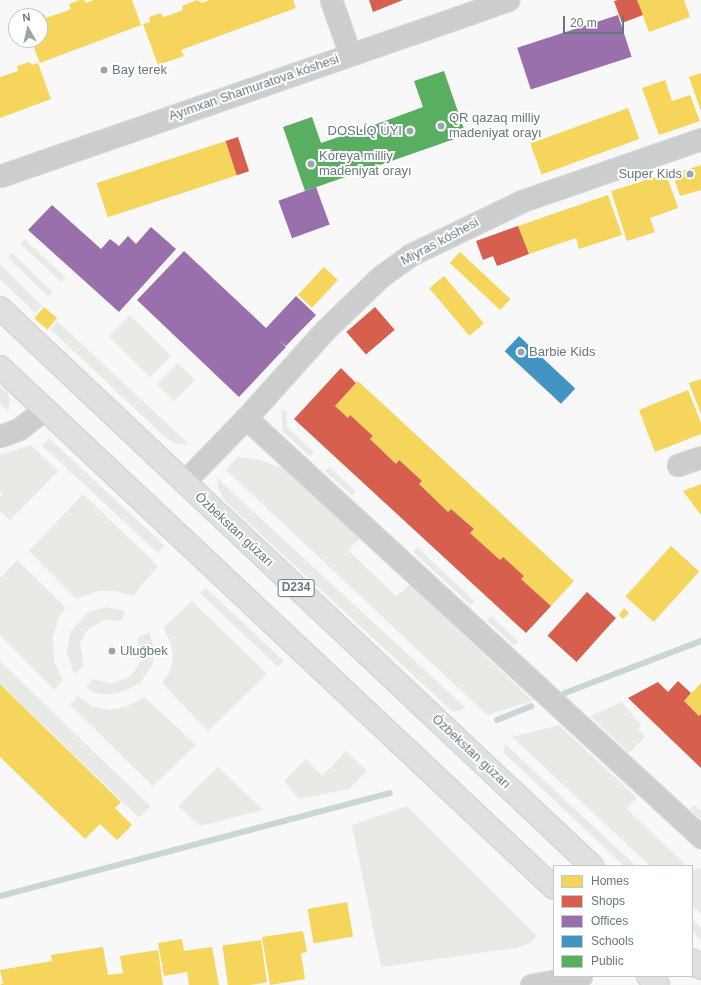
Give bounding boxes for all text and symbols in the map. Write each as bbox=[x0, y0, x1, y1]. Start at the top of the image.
north arrow bbox=[8, 8, 48, 48]
scale bar bbox=[565, 8, 626, 34]
text: N bbox=[22, 11, 31, 24]
text: 20 m bbox=[570, 16, 597, 30]
street label: Ayımxan Shamuratova kóshesi bbox=[167, 51, 341, 125]
place label: Bay terek bbox=[112, 62, 167, 78]
marker: Bay terek bbox=[99, 65, 109, 75]
place label: QR qazaq milliy madeniyat orayı bbox=[449, 111, 541, 142]
marker: QR qazaq milliy madeniyat orayı bbox=[436, 121, 446, 131]
place label: DOSLÍQ ÚYI bbox=[328, 123, 402, 139]
marker: DOSLÍQ ÚYI bbox=[405, 126, 415, 136]
place label: Koreya milliy madeniyat orayı bbox=[319, 149, 411, 180]
marker: Koreya milliy madeniyat orayı bbox=[306, 159, 316, 169]
place label: Super Kids bbox=[618, 166, 682, 182]
marker: Super Kids bbox=[685, 169, 695, 179]
street label: Miyras kóshesi bbox=[398, 215, 482, 269]
place label: Barbie Kids bbox=[529, 344, 595, 360]
marker: Barbie Kids bbox=[516, 347, 526, 357]
street label: Ózbekstan gúzarı bbox=[191, 490, 277, 570]
road number: D234 bbox=[277, 578, 315, 598]
place label: Uluǵbek bbox=[120, 643, 168, 659]
marker: Uluǵbek bbox=[107, 646, 117, 656]
street label: Ózbekstan gúzarı bbox=[428, 712, 514, 792]
legend bbox=[553, 865, 693, 977]
text: Homes bbox=[591, 874, 629, 888]
text: Shops bbox=[591, 894, 625, 908]
text: Offices bbox=[591, 914, 628, 928]
text: Schools bbox=[591, 934, 634, 948]
text: Public bbox=[591, 954, 624, 968]

